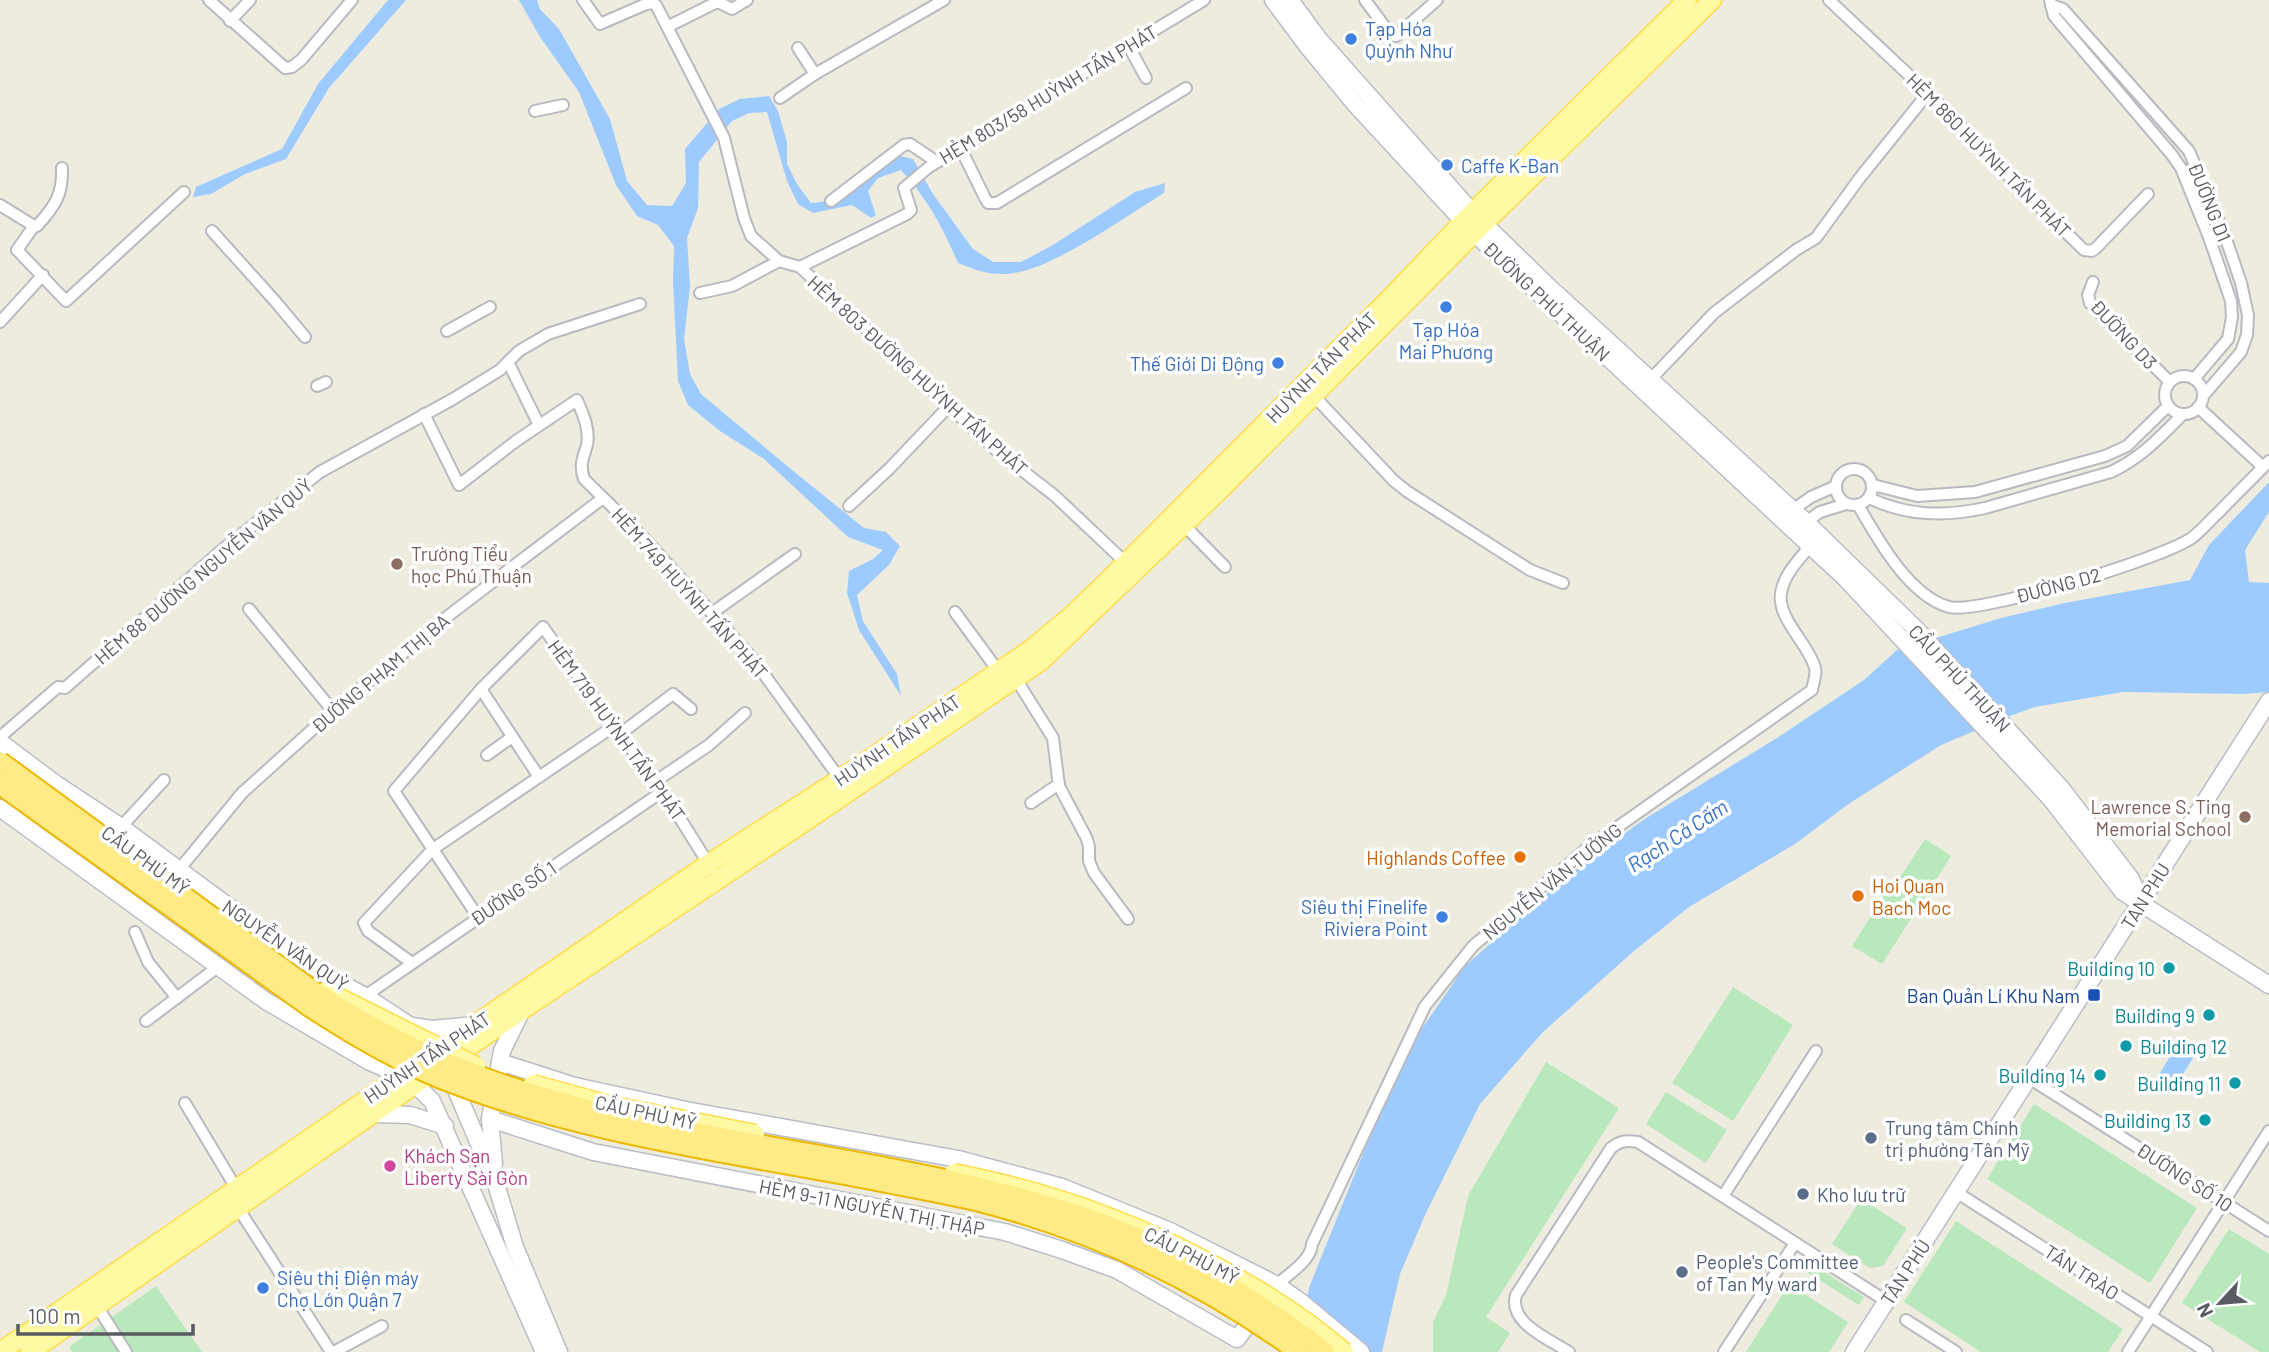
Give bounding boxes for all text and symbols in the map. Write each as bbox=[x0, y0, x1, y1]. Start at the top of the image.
place label: Tạp Hóa Quỳnh Như bbox=[1365, 17, 1453, 62]
street label: HẺM 803/58 HUỲNH TẤN PHÁT bbox=[935, 20, 1161, 168]
marker: Tạp Hóa Quỳnh Như bbox=[1343, 31, 1359, 47]
street label: HẺM 860 HUỲNH TẤN PHÁT bbox=[1902, 68, 2076, 242]
place label: Caffe K-Ban bbox=[1461, 154, 1559, 177]
marker: Caffe K-Ban bbox=[1439, 157, 1455, 173]
street label: ĐƯỜNG D1 bbox=[2184, 159, 2236, 245]
street label: ĐƯỜNG PHÚ THUẬN bbox=[1479, 236, 1615, 366]
street label: HẺM 803 ĐƯỜNG HUỲNH TẤN PHÁT bbox=[803, 270, 1033, 480]
street label: ĐƯỜNG D3 bbox=[2086, 294, 2162, 374]
marker: Tạp Hóa Mai Phương bbox=[1438, 299, 1454, 315]
street label: HUỲNH TẤN PHÁT bbox=[1261, 307, 1381, 427]
place label: Tạp Hóa Mai Phương bbox=[1399, 318, 1493, 363]
place label: Thế Giới Di Động bbox=[1130, 352, 1264, 375]
marker: Thế Giới Di Động bbox=[1270, 355, 1286, 371]
street label: HẺM 88 ĐƯỜNG NGUYỄN VĂN QUỲ bbox=[89, 472, 317, 669]
street label: HẺM 749 HUỲNH TẤN PHÁT bbox=[607, 503, 773, 683]
place label: Trường Tiểu học Phú Thuận bbox=[411, 542, 532, 587]
marker: Trường Tiểu học Phú Thuận bbox=[389, 556, 405, 572]
street label: ĐƯỜNG D2 bbox=[2013, 563, 2103, 607]
street label: ĐƯỜNG PHẠM THỊ BA bbox=[306, 609, 454, 737]
street label: CẦU PHÚ THUẬN bbox=[1904, 619, 2016, 737]
street label: HẺM 719 HUỲNH TẤN PHÁT bbox=[544, 635, 690, 825]
street label: HUỲNH TẤN PHÁT bbox=[829, 689, 965, 791]
water label: Rạch Cả Cấm bbox=[1622, 793, 1732, 877]
place label: Lawrence S. Ting Memorial School bbox=[2090, 795, 2231, 840]
marker: Lawrence S. Ting Memorial School bbox=[2237, 809, 2253, 825]
street label: NGUYỄN VĂN TƯỞNG bbox=[1477, 817, 1626, 944]
street label: CẦU PHÚ MỸ bbox=[97, 820, 195, 900]
place label: Highlands Coffee bbox=[1366, 846, 1506, 869]
marker: Highlands Coffee bbox=[1512, 849, 1528, 865]
street label: ĐƯỜNG SỐ 1 bbox=[466, 856, 560, 930]
street label: TAN PHU bbox=[2116, 859, 2174, 933]
place label: Hoi Quan Bach Moc bbox=[1872, 874, 1951, 919]
marker: Hoi Quan Bach Moc bbox=[1850, 888, 1866, 904]
street label: NGUYỄN VĂN QUỲ bbox=[219, 894, 354, 996]
place label: Siêu thị Finelife Riviera Point bbox=[1301, 895, 1428, 940]
marker: Siêu thị Finelife Riviera Point bbox=[1434, 909, 1450, 925]
place label: Building 10 bbox=[2067, 957, 2155, 980]
marker: Building 10 bbox=[2161, 960, 2177, 976]
place label: Ban Quản Lí Khu Nam bbox=[1907, 984, 2080, 1007]
marker: Ban Quản Lí Khu Nam bbox=[2086, 987, 2102, 1003]
place label: Building 9 bbox=[2115, 1004, 2195, 1027]
street label: HUỲNH TẤN PHÁT bbox=[359, 1006, 495, 1108]
marker: Building 9 bbox=[2201, 1007, 2217, 1023]
place label: Building 12 bbox=[2140, 1035, 2227, 1058]
marker: Building 12 bbox=[2118, 1038, 2134, 1054]
place label: Building 14 bbox=[1998, 1064, 2086, 1087]
marker: Building 14 bbox=[2092, 1067, 2108, 1083]
place label: Building 11 bbox=[2137, 1072, 2221, 1095]
marker: Building 11 bbox=[2227, 1075, 2243, 1091]
street label: CẦU PHÚ MỸ bbox=[593, 1089, 699, 1134]
place label: Building 13 bbox=[2104, 1109, 2191, 1132]
marker: Building 13 bbox=[2197, 1112, 2213, 1128]
place label: Trung tâm Chính trị phường Tân Mỹ bbox=[1885, 1116, 2030, 1161]
marker: Trung tâm Chính trị phường Tân Mỹ bbox=[1863, 1130, 1879, 1146]
street label: ĐƯỜNG SỐ 10 bbox=[2133, 1138, 2237, 1216]
place label: Khách Sạn Liberty Sài Gòn bbox=[404, 1144, 528, 1189]
marker: Khách Sạn Liberty Sài Gòn bbox=[382, 1158, 398, 1174]
street label: HẺM 9-11 NGUYỄN THỊ THẬP bbox=[757, 1173, 987, 1240]
place label: Kho lưu trữ bbox=[1817, 1183, 1906, 1206]
marker: Kho lưu trữ bbox=[1795, 1186, 1811, 1202]
street label: CẦU PHÚ MỸ bbox=[1141, 1220, 1244, 1289]
street label: TÂN PHÚ bbox=[1875, 1235, 1935, 1309]
street label: TÂN TRÀO bbox=[2040, 1239, 2124, 1305]
place label: People's Committee of Tan My ward bbox=[1696, 1250, 1859, 1295]
marker: People's Committee of Tan My ward bbox=[1674, 1264, 1690, 1280]
place label: Siêu thị Điện máy Chợ Lớn Quận 7 bbox=[277, 1266, 419, 1311]
north arrow bbox=[2185, 1268, 2255, 1338]
marker: Siêu thị Điện máy Chợ Lớn Quận 7 bbox=[255, 1280, 271, 1296]
scale bar bbox=[18, 1292, 192, 1336]
text: N bbox=[2191, 1300, 2217, 1321]
text: 100 m bbox=[28, 1303, 81, 1328]

